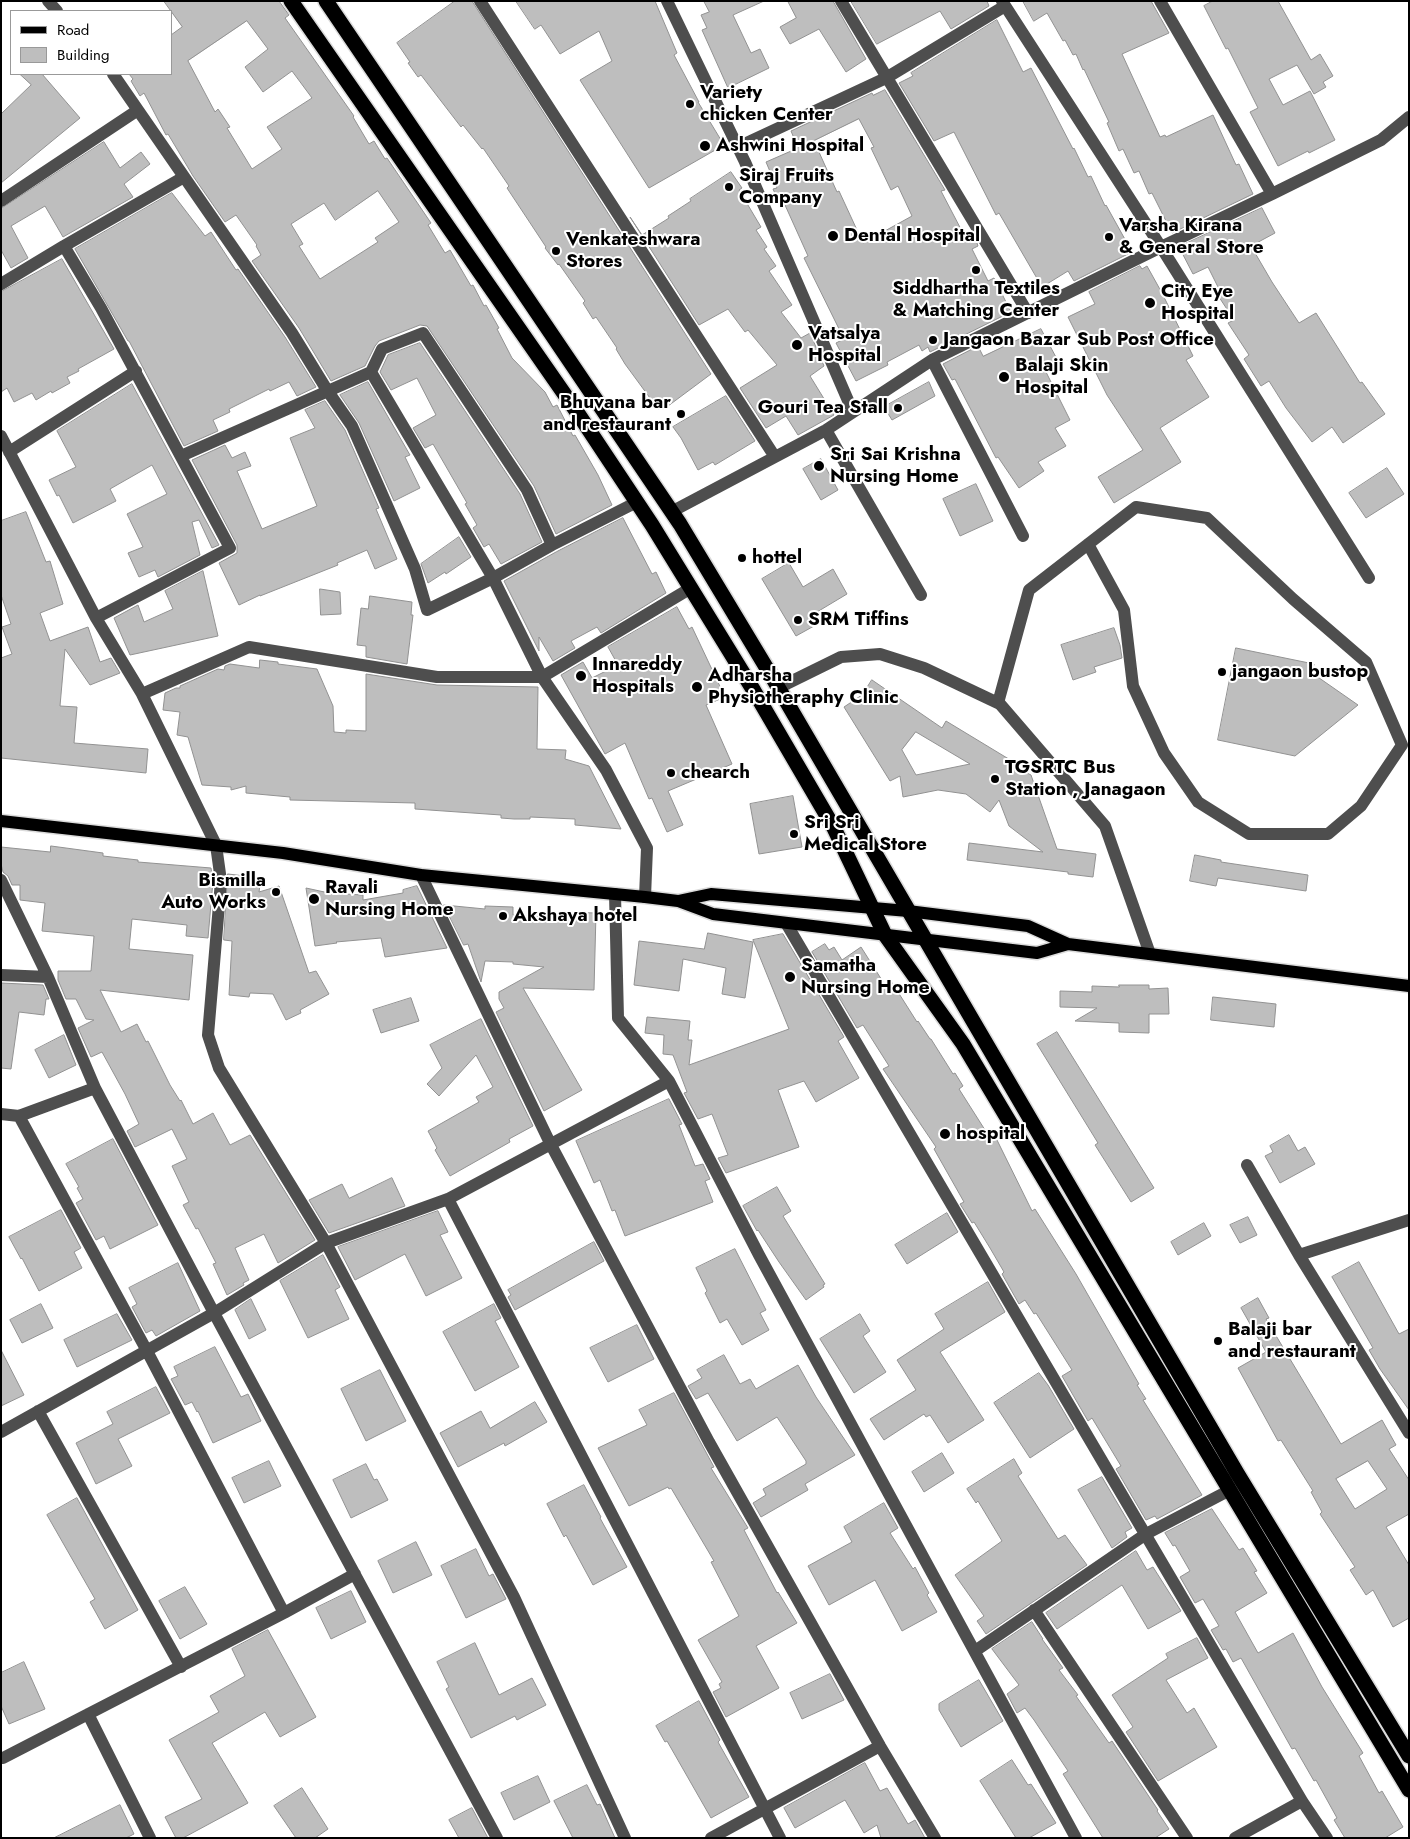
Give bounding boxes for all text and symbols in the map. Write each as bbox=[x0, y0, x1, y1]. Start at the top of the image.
legend bbox=[10, 10, 172, 75]
text: Road bbox=[57, 19, 89, 41]
text: Building bbox=[57, 44, 109, 66]
place label: Variety chicken Center bbox=[700, 82, 833, 126]
marker: Variety chicken Center bbox=[684, 98, 696, 110]
place label: Ashwini Hospital bbox=[716, 135, 864, 157]
marker: Ashwini Hospital bbox=[698, 139, 712, 153]
place label: Siraj Fruits Company bbox=[739, 165, 834, 209]
marker: Siraj Fruits Company bbox=[723, 181, 735, 193]
place label: Varsha Kirana & General Store bbox=[1119, 215, 1264, 259]
place label: Dental Hospital bbox=[844, 225, 980, 247]
place label: Venkateshwara Stores bbox=[566, 229, 701, 273]
marker: Dental Hospital bbox=[826, 229, 840, 243]
marker: Varsha Kirana & General Store bbox=[1103, 231, 1115, 243]
marker: Venkateshwara Stores bbox=[550, 245, 562, 257]
marker: Siddhartha Textiles & Matching Center bbox=[970, 264, 982, 276]
place label: Siddhartha Textiles & Matching Center bbox=[892, 278, 1060, 322]
place label: City Eye Hospital bbox=[1161, 281, 1234, 325]
marker: City Eye Hospital bbox=[1143, 296, 1157, 310]
place label: Vatsalya Hospital bbox=[808, 323, 881, 367]
place label: Jangaon Bazar Sub Post Office bbox=[943, 329, 1214, 351]
marker: Jangaon Bazar Sub Post Office bbox=[927, 334, 939, 346]
marker: Vatsalya Hospital bbox=[790, 338, 804, 352]
place label: Balaji Skin Hospital bbox=[1015, 355, 1108, 399]
marker: Balaji Skin Hospital bbox=[997, 370, 1011, 384]
place label: Bhuvana bar and restaurant bbox=[543, 392, 671, 436]
place label: Gouri Tea Stall bbox=[758, 397, 888, 419]
marker: Gouri Tea Stall bbox=[892, 402, 904, 414]
marker: Bhuvana bar and restaurant bbox=[675, 408, 687, 420]
place label: Sri Sai Krishna Nursing Home bbox=[830, 444, 961, 488]
marker: Sri Sai Krishna Nursing Home bbox=[812, 459, 826, 473]
place label: hottel bbox=[752, 547, 802, 569]
marker: hottel bbox=[736, 552, 748, 564]
place label: SRM Tiffins bbox=[808, 609, 909, 631]
marker: SRM Tiffins bbox=[792, 614, 804, 626]
place label: Innareddy Hospitals bbox=[592, 654, 682, 698]
place label: jangaon bustop bbox=[1232, 661, 1368, 683]
place label: Adharsha Physiotheraphy Clinic bbox=[708, 665, 899, 709]
marker: jangaon bustop bbox=[1216, 666, 1228, 678]
marker: Innareddy Hospitals bbox=[574, 669, 588, 683]
marker: Adharsha Physiotheraphy Clinic bbox=[690, 680, 704, 694]
place label: TGSRTC Bus Station , Janagaon bbox=[1005, 757, 1166, 801]
place label: chearch bbox=[681, 762, 750, 784]
marker: chearch bbox=[665, 767, 677, 779]
marker: TGSRTC Bus Station , Janagaon bbox=[989, 773, 1001, 785]
place label: Sri Sri Medical Store bbox=[804, 812, 927, 856]
marker: Sri Sri Medical Store bbox=[788, 828, 800, 840]
place label: Bismilla Auto Works bbox=[161, 870, 266, 914]
place label: Ravali Nursing Home bbox=[325, 877, 454, 921]
marker: Bismilla Auto Works bbox=[270, 886, 282, 898]
marker: Ravali Nursing Home bbox=[307, 892, 321, 906]
place label: Akshaya hotel bbox=[513, 905, 637, 927]
marker: Akshaya hotel bbox=[497, 910, 509, 922]
place label: Samatha Nursing Home bbox=[801, 955, 930, 999]
marker: Samatha Nursing Home bbox=[783, 970, 797, 984]
place label: hospital bbox=[956, 1123, 1025, 1145]
marker: hospital bbox=[938, 1127, 952, 1141]
place label: Balaji bar and restaurant bbox=[1228, 1319, 1356, 1363]
marker: Balaji bar and restaurant bbox=[1212, 1335, 1224, 1347]

